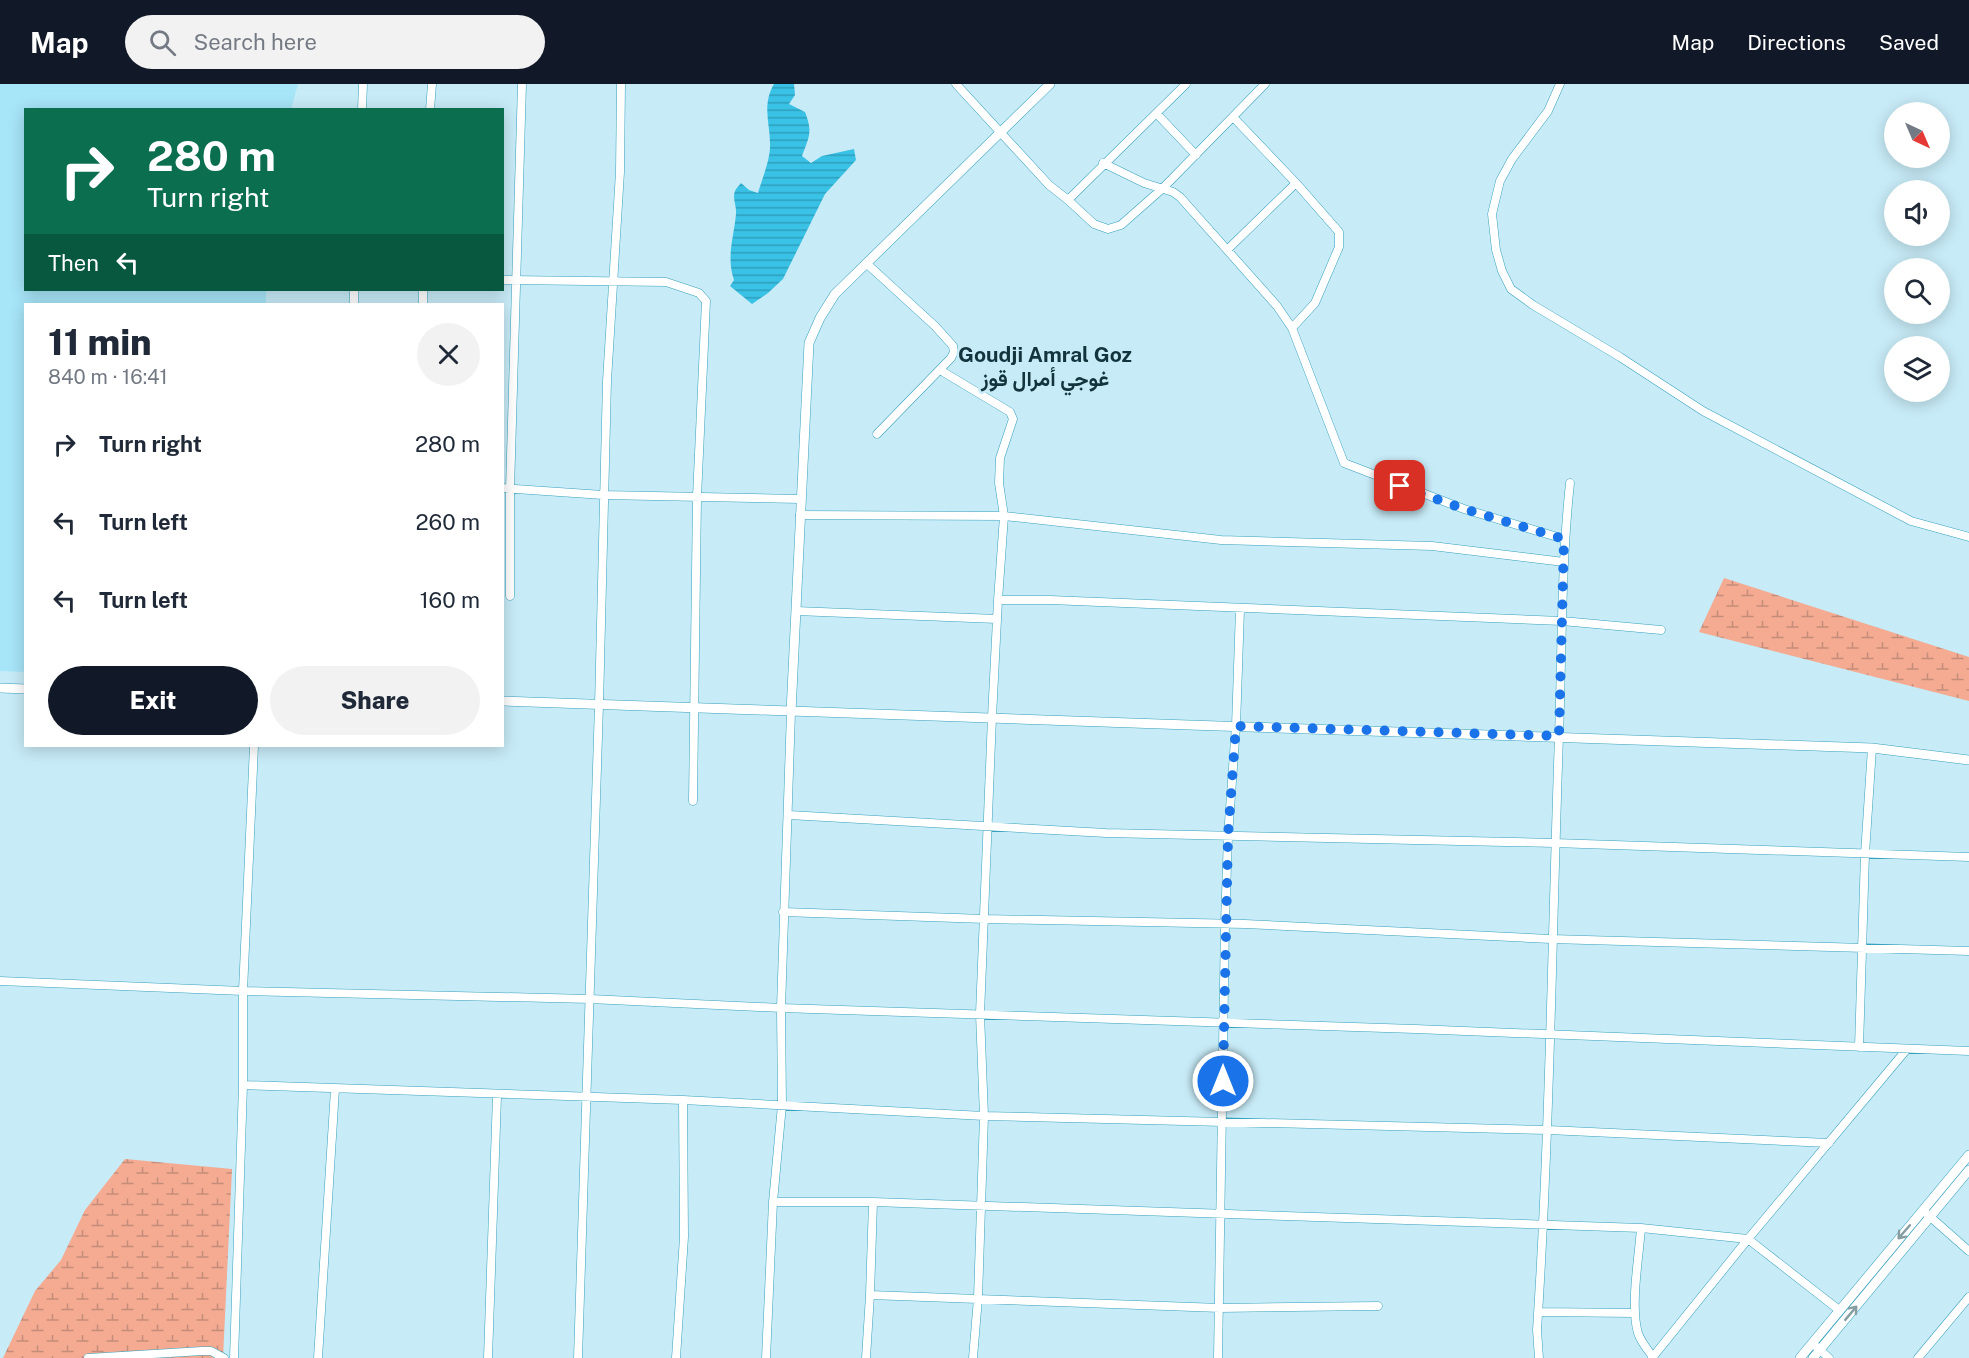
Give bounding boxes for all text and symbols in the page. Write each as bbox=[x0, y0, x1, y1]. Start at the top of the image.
search box bbox=[125, 15, 545, 69]
text: Map bbox=[30, 26, 89, 59]
icon: search bbox=[146, 26, 179, 59]
text: Search here bbox=[194, 29, 317, 55]
text: Map bbox=[1672, 30, 1714, 55]
text: Directions bbox=[1747, 30, 1846, 55]
text: Saved bbox=[1879, 30, 1939, 55]
north arrow bbox=[1884, 102, 1950, 168]
map controls bbox=[1884, 102, 1950, 402]
text: 280 m bbox=[147, 131, 276, 180]
icon: right bbox=[48, 132, 126, 210]
button: sound bbox=[1884, 180, 1950, 246]
text: Turn right bbox=[147, 181, 270, 213]
icon: left bbox=[111, 246, 144, 279]
text: Then bbox=[48, 250, 99, 276]
button: search bbox=[1884, 258, 1950, 324]
text: 11 min bbox=[48, 321, 152, 363]
button: close bbox=[417, 323, 480, 386]
button: layers bbox=[1884, 336, 1950, 402]
district label: Goudji Amral Goz غوجي أمرال قوز bbox=[958, 342, 1132, 396]
text: 840 m · 16:41 bbox=[48, 365, 168, 389]
icon: right bbox=[48, 428, 81, 461]
text: Turn right bbox=[99, 431, 202, 457]
text: 280 m bbox=[415, 431, 480, 457]
pin bbox=[1374, 460, 1425, 511]
icon: arrive bbox=[1383, 469, 1416, 502]
icon: left bbox=[48, 506, 81, 539]
text: Turn left bbox=[99, 509, 188, 535]
text: 260 m bbox=[415, 509, 480, 535]
icon: left bbox=[48, 584, 81, 617]
text: Turn left bbox=[99, 587, 188, 613]
text: 160 m bbox=[420, 587, 480, 613]
button: Exit bbox=[48, 666, 258, 735]
button: Share bbox=[270, 666, 480, 735]
position arrow bbox=[1191, 1049, 1255, 1113]
one-way arrow bbox=[1898, 1224, 1911, 1240]
one-way arrow bbox=[1844, 1306, 1858, 1321]

